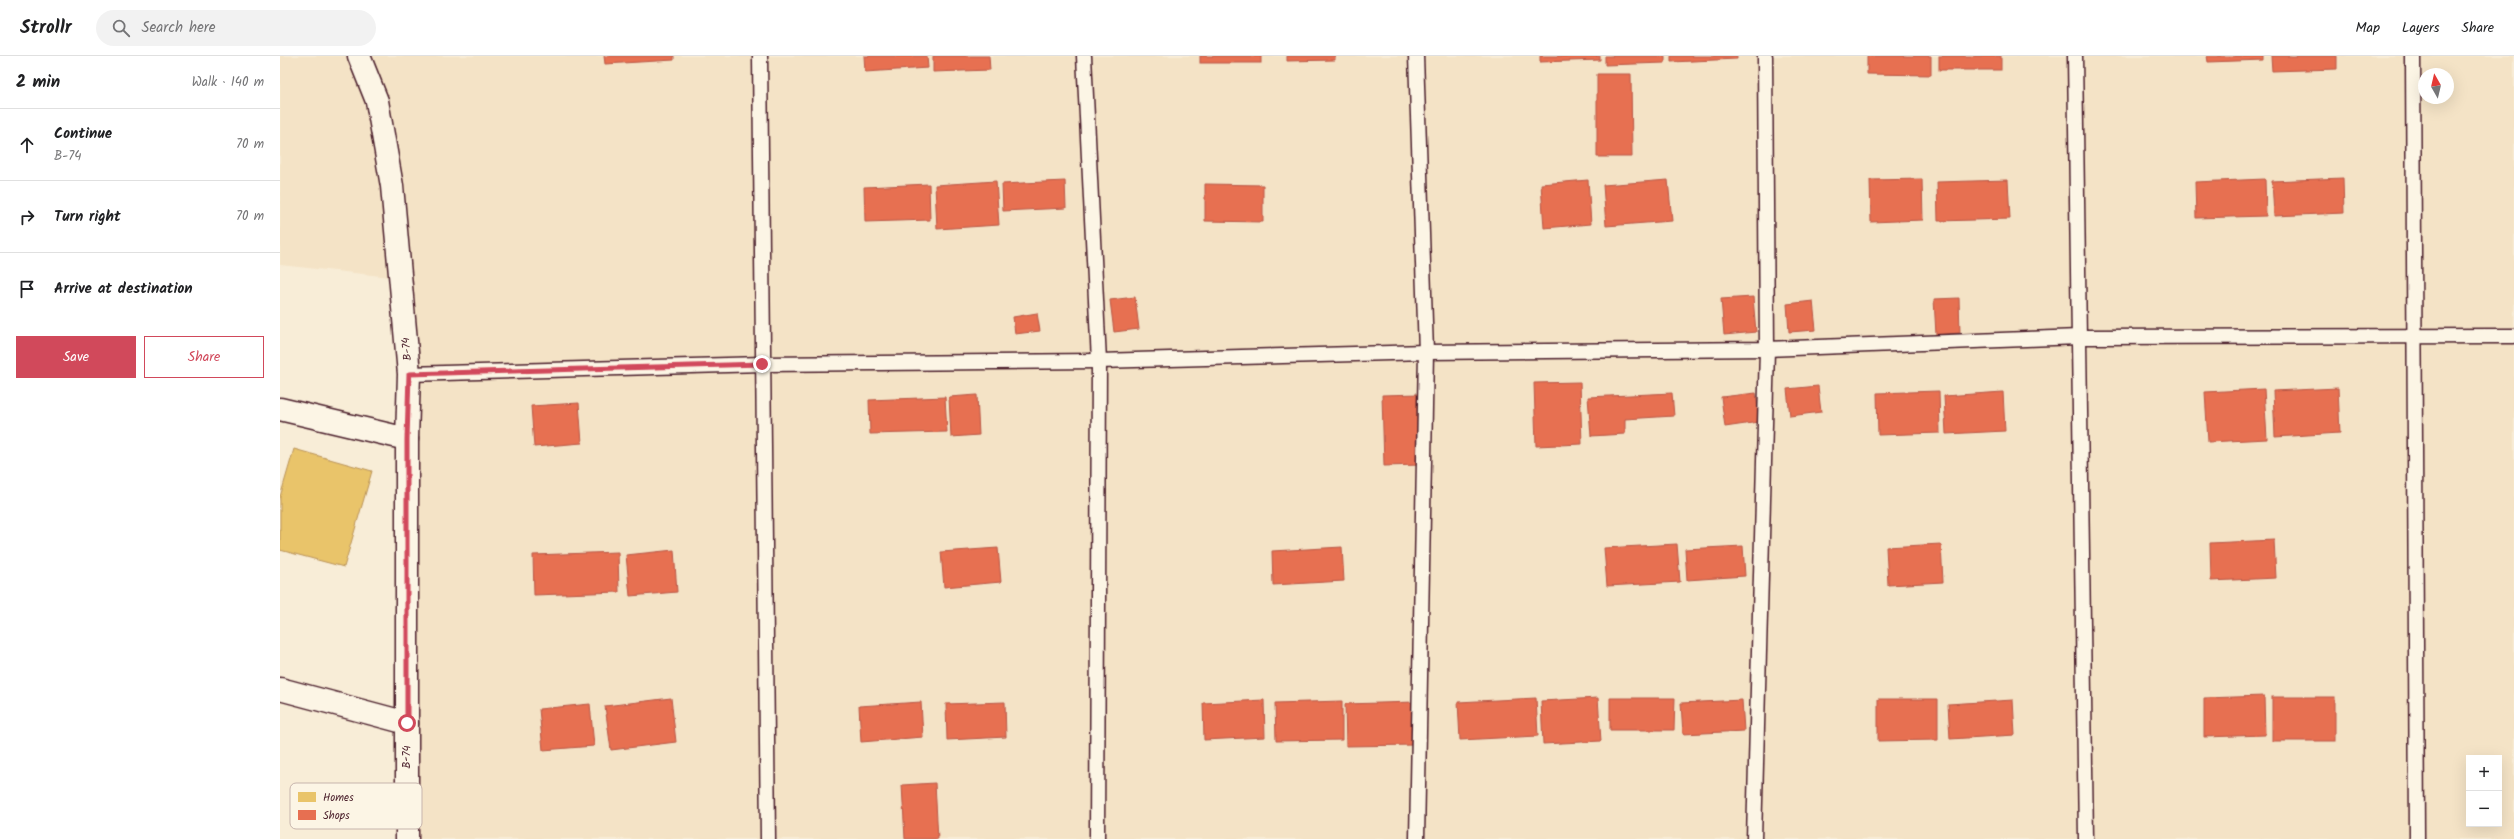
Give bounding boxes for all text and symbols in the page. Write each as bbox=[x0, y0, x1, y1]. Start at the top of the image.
search box bbox=[96, 10, 376, 46]
text: Strollr bbox=[20, 13, 72, 43]
text: Search here bbox=[142, 16, 216, 40]
icon: search bbox=[110, 17, 132, 39]
text: Map bbox=[2356, 17, 2380, 39]
text: Layers bbox=[2402, 17, 2440, 39]
text: Share bbox=[2462, 17, 2494, 39]
north arrow bbox=[2418, 68, 2454, 104]
text: 2 min bbox=[16, 69, 60, 96]
text: Walk · 140 m bbox=[192, 72, 264, 93]
text: Continue bbox=[54, 122, 112, 146]
icon: ahead bbox=[16, 134, 38, 156]
text: 70 m bbox=[236, 134, 264, 155]
text: B-74 bbox=[54, 146, 81, 167]
text: Turn right bbox=[54, 205, 121, 229]
icon: right bbox=[16, 206, 38, 228]
text: 70 m bbox=[236, 206, 264, 227]
text: Arrive at destination bbox=[54, 277, 193, 301]
icon: arrive bbox=[16, 278, 38, 300]
button: Save bbox=[16, 336, 136, 378]
button: Share bbox=[144, 336, 264, 378]
street label: B-74 bbox=[397, 337, 417, 361]
route end bbox=[753, 355, 771, 373]
route start bbox=[398, 714, 416, 732]
street label: B-74 bbox=[398, 745, 416, 769]
map controls bbox=[2466, 755, 2502, 827]
button: + bbox=[2466, 755, 2502, 791]
legend bbox=[290, 783, 422, 829]
text: Homes bbox=[323, 789, 354, 807]
button: − bbox=[2466, 791, 2502, 827]
text: Shops bbox=[323, 807, 350, 825]

